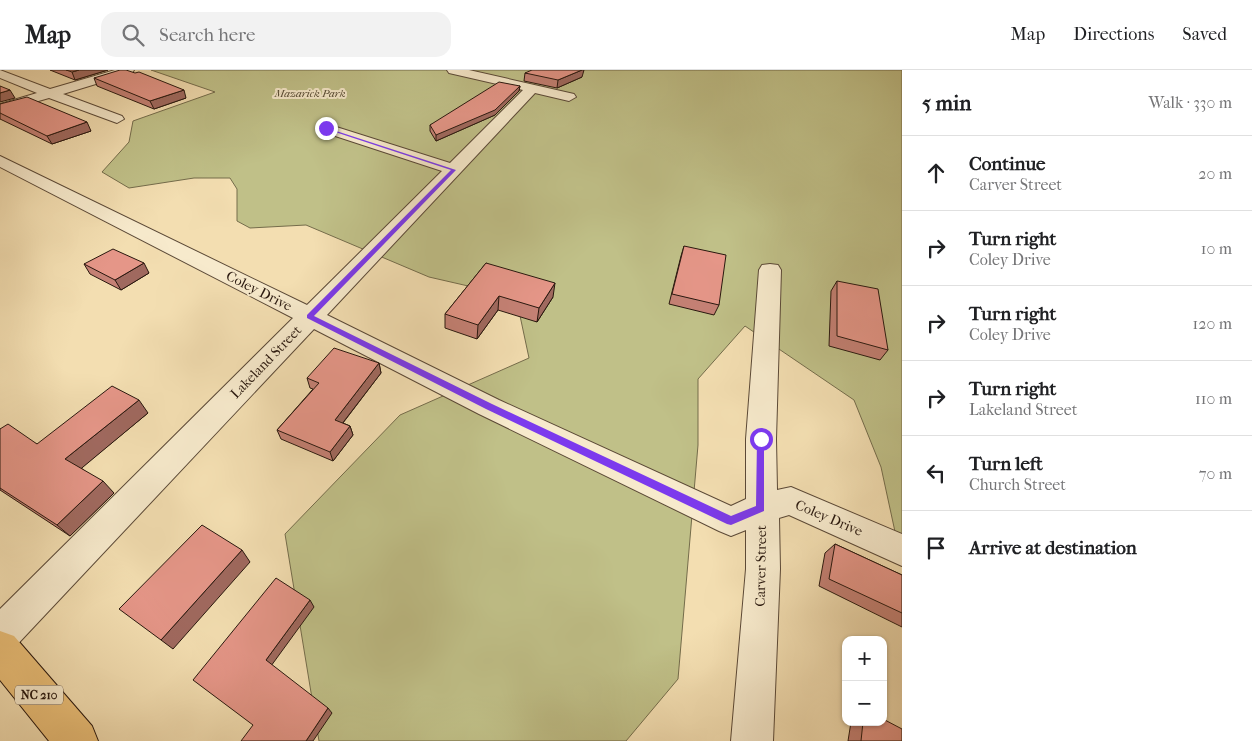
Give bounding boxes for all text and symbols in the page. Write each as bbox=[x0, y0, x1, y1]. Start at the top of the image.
search box bbox=[101, 12, 451, 57]
text: Map bbox=[25, 21, 71, 49]
icon: search bbox=[119, 21, 147, 49]
text: Search here bbox=[159, 24, 255, 46]
text: Map bbox=[1011, 24, 1045, 45]
text: Directions bbox=[1073, 24, 1154, 45]
text: Saved bbox=[1182, 24, 1227, 45]
park label: Mazarick Park bbox=[274, 87, 346, 100]
text: 5 min bbox=[922, 91, 971, 115]
text: Walk · 330 m bbox=[1149, 93, 1232, 112]
route end bbox=[315, 117, 338, 140]
text: Continue bbox=[969, 153, 1045, 175]
icon: ahead bbox=[922, 159, 950, 187]
text: 20 m bbox=[1198, 164, 1232, 183]
text: Carver Street bbox=[969, 175, 1062, 194]
text: Turn right bbox=[969, 228, 1056, 250]
icon: right bbox=[922, 234, 950, 262]
text: 10 m bbox=[1201, 239, 1232, 258]
text: Coley Drive bbox=[969, 250, 1051, 269]
street label: Coley Drive bbox=[223, 267, 295, 315]
text: Turn right bbox=[969, 303, 1056, 325]
icon: right bbox=[922, 309, 950, 337]
text: 120 m bbox=[1193, 314, 1232, 333]
street label: Lakeland Street bbox=[227, 322, 305, 402]
text: Coley Drive bbox=[969, 325, 1051, 344]
text: Turn right bbox=[969, 378, 1056, 400]
icon: right bbox=[922, 384, 950, 412]
text: 110 m bbox=[1195, 389, 1232, 408]
text: Lakeland Street bbox=[969, 400, 1077, 419]
route start bbox=[750, 428, 773, 451]
text: Turn left bbox=[969, 453, 1043, 475]
icon: left bbox=[922, 459, 950, 487]
text: 70 m bbox=[1199, 464, 1232, 483]
text: Church Street bbox=[969, 475, 1066, 494]
street label: Coley Drive bbox=[793, 496, 865, 540]
street label: Carver Street bbox=[752, 525, 770, 607]
icon: arrive bbox=[922, 534, 950, 562]
text: Arrive at destination bbox=[969, 537, 1137, 559]
map controls bbox=[842, 636, 887, 726]
button: + bbox=[842, 636, 887, 681]
button: − bbox=[842, 681, 887, 726]
road number: NC 210 bbox=[15, 686, 63, 704]

